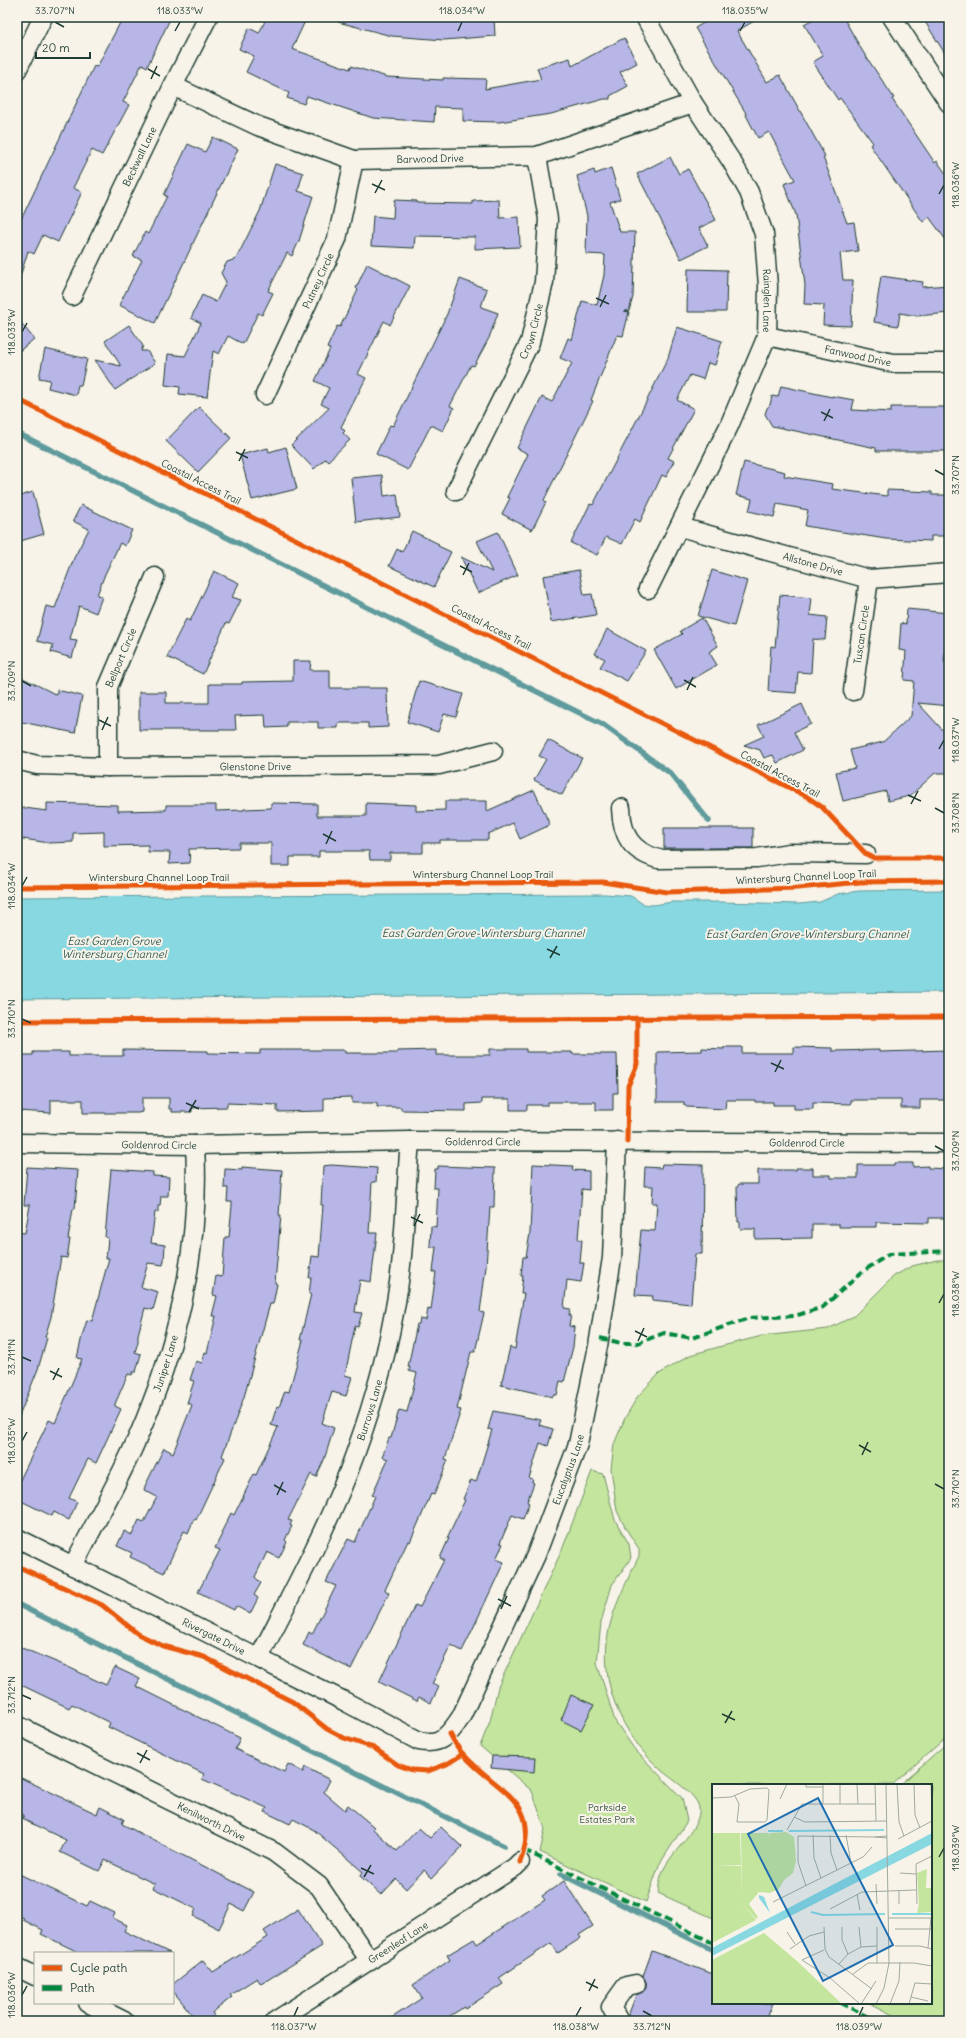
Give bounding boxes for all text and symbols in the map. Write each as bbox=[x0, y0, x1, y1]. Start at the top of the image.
text: 33.707°N bbox=[35, 4, 75, 17]
text: 118.033°W bbox=[157, 4, 203, 17]
text: 118.034°W bbox=[439, 4, 485, 17]
text: 118.035°W bbox=[722, 4, 768, 17]
scale bar bbox=[36, 34, 90, 60]
text: 20 m bbox=[42, 40, 70, 55]
street label: Beckwall Lane bbox=[119, 124, 159, 188]
street label: Barwood Drive bbox=[396, 151, 464, 166]
text: 118.036°W bbox=[949, 162, 962, 208]
street label: Putney Circle bbox=[299, 251, 336, 311]
street label: Rainglen Lane bbox=[760, 268, 775, 333]
street label: Crown Circle bbox=[516, 302, 545, 361]
text: 118.033°W bbox=[5, 309, 18, 355]
street label: Fanwood Drive bbox=[823, 342, 892, 369]
text: 33.707°N bbox=[949, 455, 962, 495]
street label: Coastal Access Trail bbox=[159, 456, 243, 508]
street label: Allstone Drive bbox=[782, 549, 845, 578]
street label: Coastal Access Trail bbox=[449, 601, 533, 653]
street label: Tuscan Circle bbox=[850, 604, 872, 665]
street label: Bellport Circle bbox=[102, 626, 139, 689]
text: 33.709°N bbox=[5, 661, 18, 701]
text: 118.037°W bbox=[949, 717, 962, 763]
street label: Coastal Access Trail bbox=[738, 748, 822, 800]
street label: Glenstone Drive bbox=[220, 759, 291, 773]
text: 33.708°N bbox=[949, 793, 962, 833]
text: 118.034°W bbox=[5, 863, 18, 909]
street label: Wintersburg Channel Loop Trail bbox=[735, 867, 877, 887]
street label: Wintersburg Channel Loop Trail bbox=[413, 868, 553, 881]
street label: Wintersburg Channel Loop Trail bbox=[89, 871, 229, 884]
water label: East Garden Grove-Wintersburg Channel bbox=[382, 926, 586, 940]
water label: East Garden Grove-Wintersburg Channel bbox=[706, 927, 910, 941]
water label: East Garden Grove Wintersburg Channel bbox=[62, 934, 168, 961]
text: 33.710°N bbox=[5, 999, 18, 1039]
text: 33.709°N bbox=[949, 1131, 962, 1171]
street label: Goldenrod Circle bbox=[445, 1135, 521, 1148]
street label: Goldenrod Circle bbox=[769, 1136, 845, 1149]
street label: Goldenrod Circle bbox=[121, 1138, 197, 1152]
text: 118.038°W bbox=[949, 1271, 962, 1317]
street label: Juniper Lane bbox=[150, 1334, 180, 1394]
text: 33.711°N bbox=[5, 1339, 18, 1375]
street label: Burrows Lane bbox=[354, 1378, 385, 1442]
text: 118.035°W bbox=[5, 1418, 18, 1464]
street label: Eucalyptus Lane bbox=[549, 1433, 586, 1507]
text: 33.710°N bbox=[949, 1469, 962, 1509]
street label: Rivergate Drive bbox=[180, 1615, 248, 1657]
text: 33.712°N bbox=[5, 1676, 18, 1714]
inset map bbox=[712, 1784, 932, 2004]
street label: Kenilworth Drive bbox=[175, 1799, 248, 1843]
park label: Parkside Estates Park bbox=[579, 1801, 635, 1826]
text: 118.039°W bbox=[949, 1825, 962, 1871]
street label: Greenleaf Lane bbox=[365, 1918, 430, 1966]
legend bbox=[34, 1952, 174, 2004]
text: Cycle path bbox=[70, 1960, 127, 1975]
text: 118.036°W bbox=[5, 1972, 18, 2018]
text: Path bbox=[70, 1980, 95, 1995]
text: 118.037°W bbox=[271, 2020, 317, 2033]
text: 118.038°W bbox=[553, 2020, 599, 2033]
text: 33.712°N bbox=[633, 2020, 671, 2033]
text: 118.039°W bbox=[836, 2020, 882, 2033]

